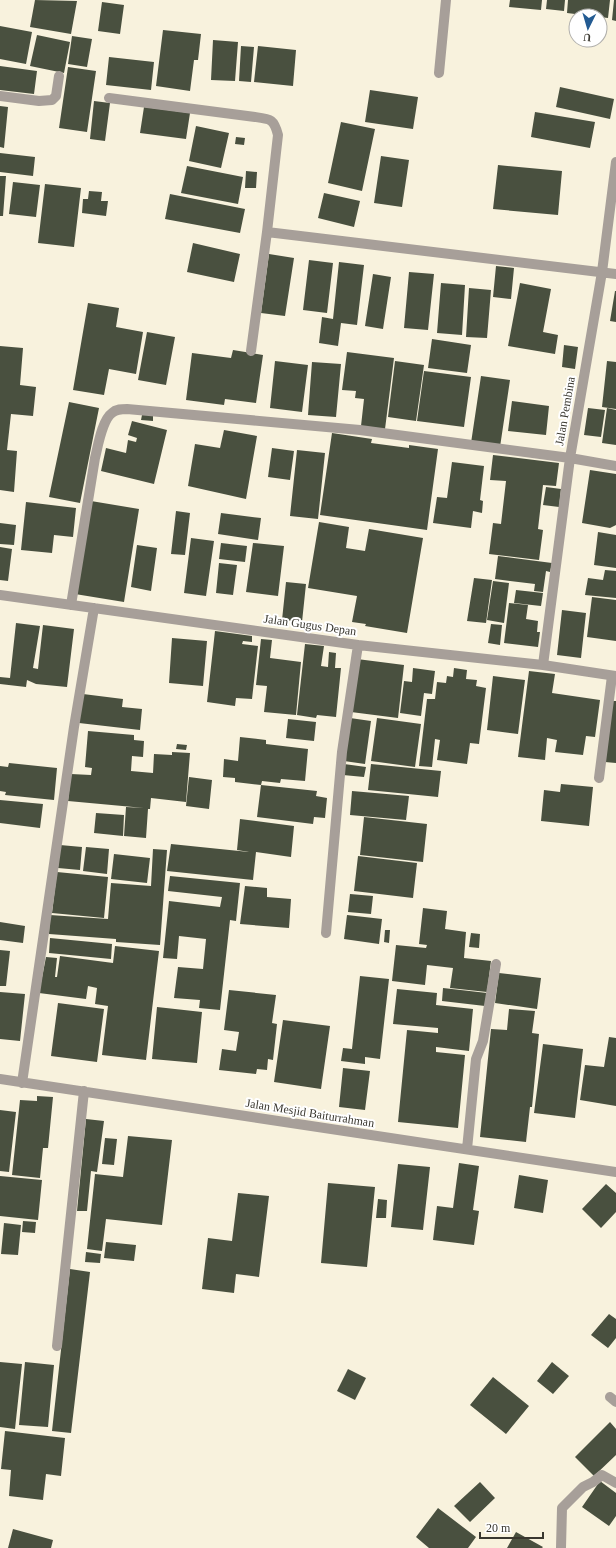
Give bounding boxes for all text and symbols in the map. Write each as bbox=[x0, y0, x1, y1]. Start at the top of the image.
north arrow bbox=[568, 8, 608, 48]
text: U bbox=[583, 32, 592, 44]
street label: Jalan Pembina bbox=[552, 375, 578, 447]
street label: Jalan Gugus Depan bbox=[263, 612, 357, 638]
street label: Jalan Mesjid Baiturrahman bbox=[245, 1096, 375, 1130]
scale bar bbox=[480, 1514, 543, 1540]
text: 20 m bbox=[486, 1521, 511, 1535]

